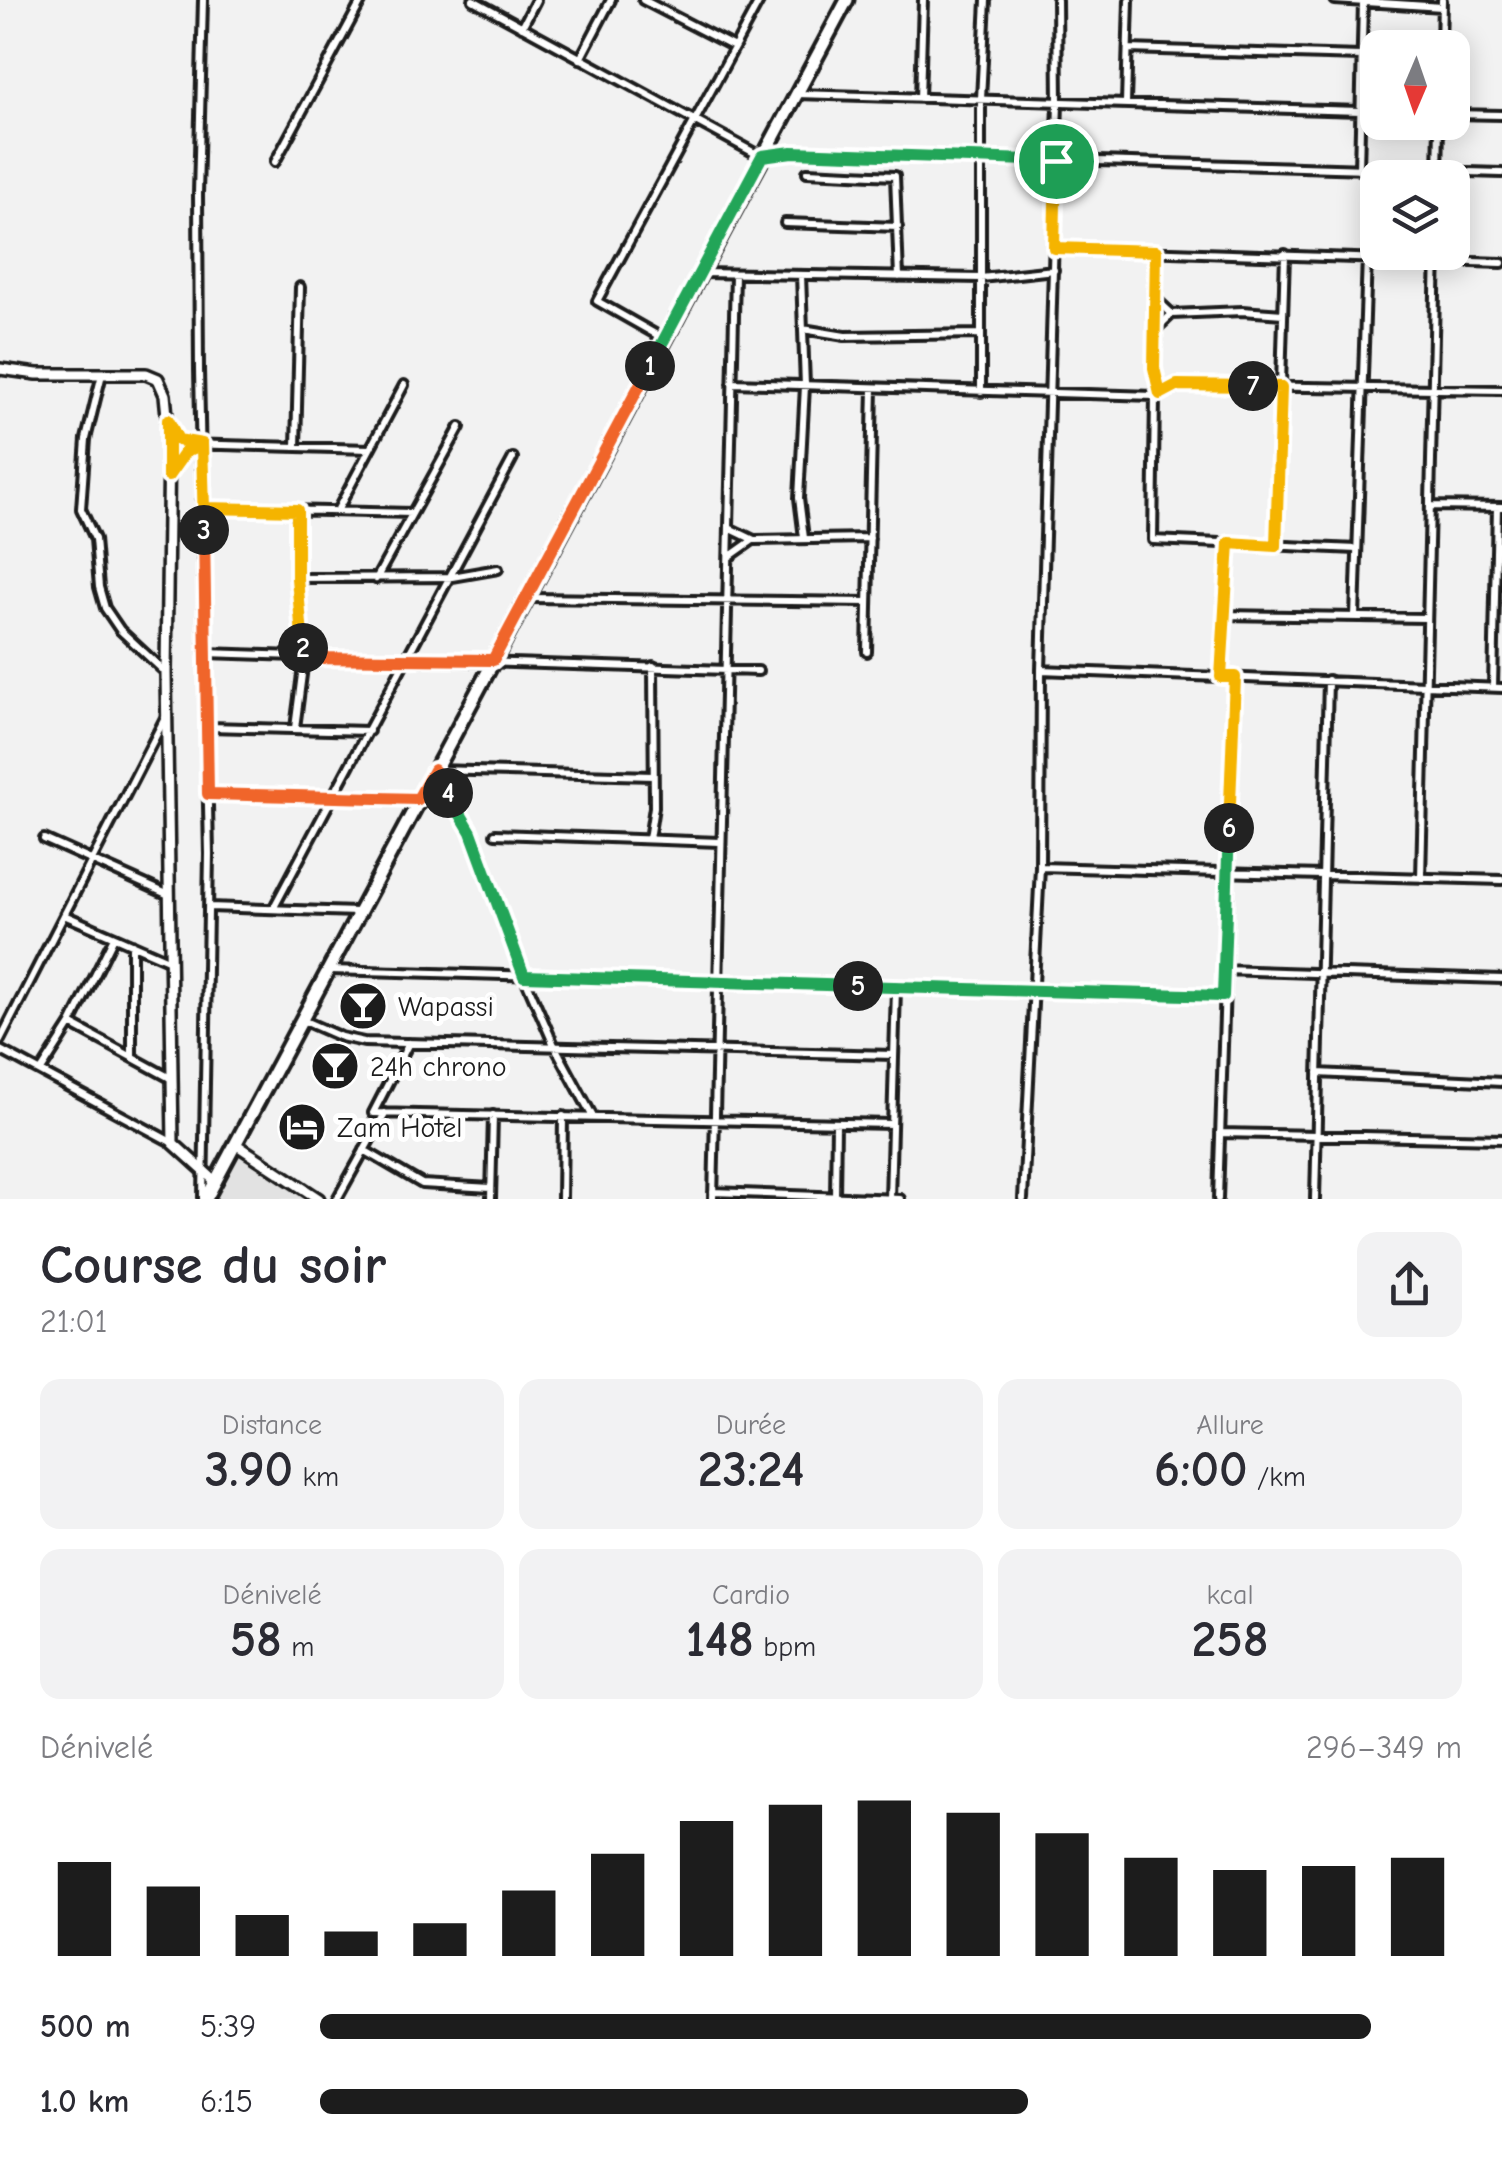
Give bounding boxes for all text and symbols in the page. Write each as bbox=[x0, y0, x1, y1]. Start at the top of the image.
north arrow bbox=[1360, 30, 1470, 140]
map controls bbox=[1360, 30, 1470, 270]
pin bbox=[1014, 119, 1099, 204]
icon: arrive bbox=[1029, 134, 1084, 189]
button: layers bbox=[1360, 160, 1470, 270]
pin: 1 bbox=[625, 341, 675, 391]
text: 1 bbox=[644, 350, 656, 382]
pin: 7 bbox=[1228, 361, 1278, 411]
text: 7 bbox=[1247, 370, 1259, 402]
pin: 3 bbox=[179, 505, 229, 555]
text: 3 bbox=[197, 514, 211, 546]
pin: 2 bbox=[278, 623, 328, 673]
text: 2 bbox=[296, 632, 310, 664]
pin: 4 bbox=[423, 768, 473, 818]
text: 4 bbox=[441, 777, 455, 809]
pin: 6 bbox=[1204, 803, 1254, 853]
text: 6 bbox=[1222, 812, 1236, 844]
pin: 5 bbox=[833, 961, 883, 1011]
text: 5 bbox=[851, 970, 865, 1002]
bar icon: Wapassi bbox=[337, 980, 389, 1032]
place label: Wapassi bbox=[398, 991, 494, 1023]
bar icon: 24h chrono bbox=[309, 1040, 361, 1092]
place label: 24h chrono bbox=[370, 1051, 507, 1083]
hotel icon: Zam Hotel bbox=[276, 1101, 328, 1153]
place label: Zam Hotel bbox=[337, 1112, 462, 1144]
button: share bbox=[1357, 1232, 1462, 1337]
text: Course du soir bbox=[40, 1233, 386, 1297]
text: 21:01 bbox=[40, 1303, 107, 1340]
text: Distance bbox=[222, 1409, 322, 1441]
text: Durée bbox=[716, 1409, 786, 1441]
text: Allure bbox=[1196, 1409, 1264, 1441]
text: 3.90 bbox=[205, 1441, 293, 1499]
text: 23:24 bbox=[698, 1441, 804, 1499]
text: 6:00 bbox=[1154, 1441, 1248, 1499]
text: km bbox=[293, 1461, 339, 1493]
text: /km bbox=[1248, 1461, 1306, 1493]
text: Dénivelé bbox=[223, 1579, 321, 1611]
text: Cardio bbox=[712, 1579, 790, 1611]
text: kcal bbox=[1206, 1579, 1254, 1611]
text: 58 bbox=[230, 1611, 282, 1669]
text: 148 bbox=[686, 1611, 754, 1669]
text: 258 bbox=[1191, 1611, 1269, 1669]
text: m bbox=[282, 1631, 314, 1663]
text: bpm bbox=[754, 1631, 816, 1663]
text: Dénivelé bbox=[40, 1729, 153, 1766]
text: 296–349 m bbox=[1306, 1729, 1462, 1766]
text: 500 m bbox=[40, 2008, 130, 2045]
text: 5:39 bbox=[200, 2008, 256, 2045]
text: 1.0 km bbox=[40, 2083, 129, 2120]
text: 6:15 bbox=[200, 2083, 253, 2120]

